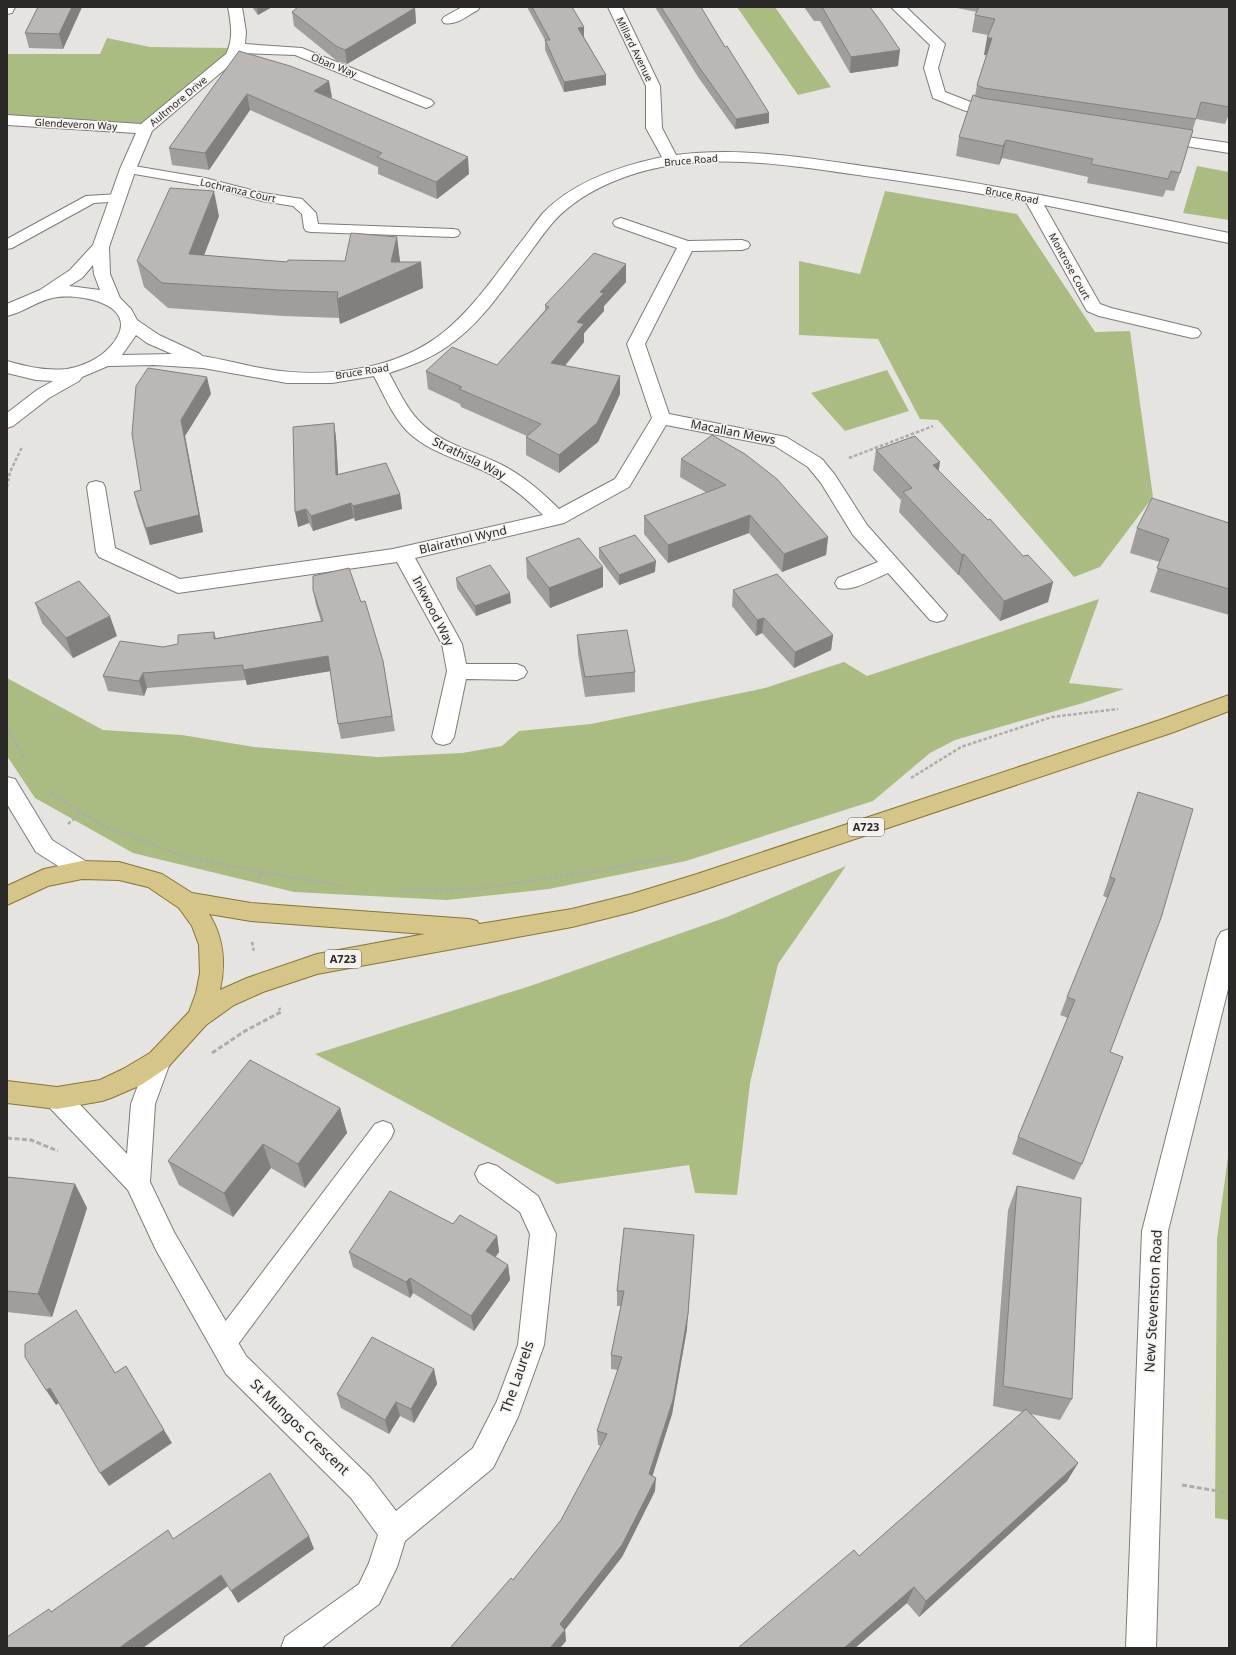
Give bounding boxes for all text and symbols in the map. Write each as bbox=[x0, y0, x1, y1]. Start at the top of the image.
street label: Millard Avenue bbox=[613, 14, 657, 84]
street label: Oban Way bbox=[309, 49, 360, 81]
street label: Aultmore Drive bbox=[146, 73, 210, 129]
street label: Glendeveron Way bbox=[34, 115, 118, 133]
street label: Bruce Road bbox=[664, 151, 718, 169]
street label: Lochranza Court bbox=[199, 174, 278, 206]
street label: Bruce Road bbox=[984, 183, 1040, 207]
street label: Montrose Court bbox=[1046, 230, 1094, 302]
street label: Bruce Road bbox=[334, 360, 390, 382]
street label: Macallan Mews bbox=[689, 415, 777, 448]
street label: Strathisla Way bbox=[430, 432, 510, 483]
street label: Blairathol Wynd bbox=[417, 521, 508, 558]
street label: Inkwood Way bbox=[409, 573, 459, 649]
road number: A723 bbox=[848, 818, 884, 836]
road number: A723 bbox=[325, 950, 361, 968]
street label: New Stevenston Road bbox=[1139, 1229, 1166, 1373]
street label: The Laurels bbox=[495, 1338, 538, 1416]
street label: St Mungos Crescent bbox=[247, 1374, 354, 1479]

